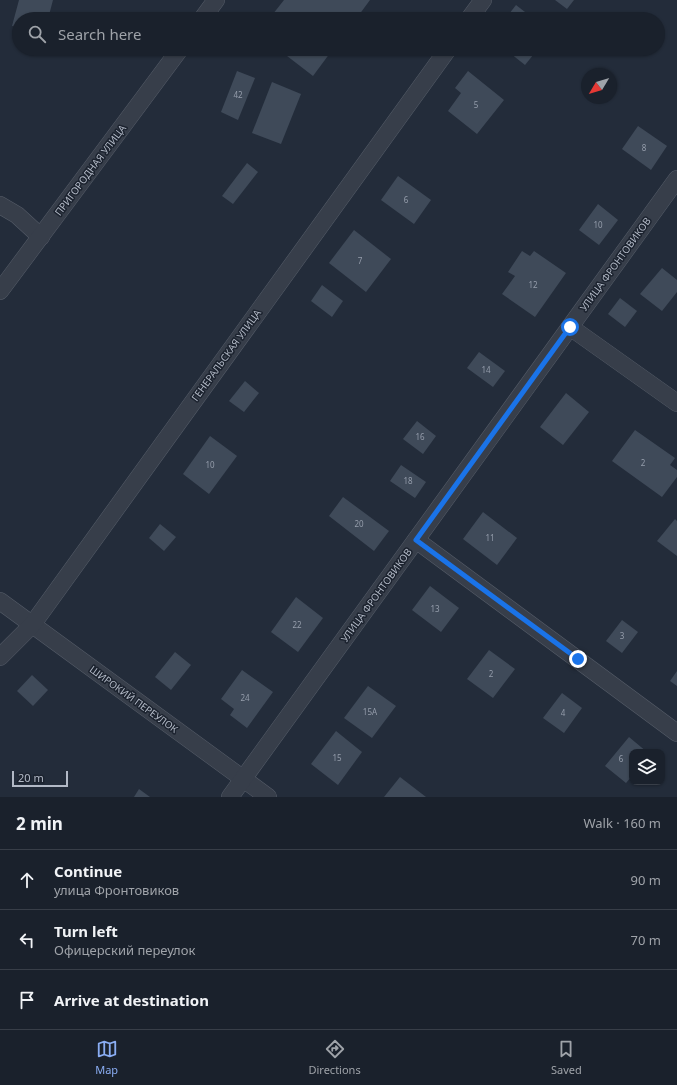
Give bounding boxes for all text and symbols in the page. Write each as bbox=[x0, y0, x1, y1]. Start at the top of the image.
search box bbox=[12, 12, 665, 56]
icon: search bbox=[26, 23, 48, 45]
text: Search here bbox=[58, 24, 141, 44]
north arrow bbox=[581, 68, 617, 104]
house number: 42 bbox=[233, 89, 243, 100]
house number: 5 bbox=[474, 99, 479, 110]
street label: ПРИГОРОДНАЯ УЛИЦА bbox=[51, 121, 129, 218]
house number: 8 bbox=[642, 142, 647, 153]
house number: 6 bbox=[404, 194, 409, 205]
street label: УЛИЦА ФРОНТОВИКОВ bbox=[576, 214, 654, 314]
house number: 10 bbox=[593, 219, 603, 230]
house number: 7 bbox=[358, 255, 363, 266]
house number: 12 bbox=[528, 279, 538, 290]
street label: ГЕНЕРАЛЬСКАЯ УЛИЦА bbox=[188, 306, 264, 404]
route start bbox=[561, 318, 579, 336]
house number: 14 bbox=[481, 364, 491, 375]
house number: 16 bbox=[415, 431, 425, 442]
house number: 2 bbox=[641, 457, 646, 468]
house number: 10 bbox=[205, 459, 215, 470]
house number: 18 bbox=[403, 475, 413, 486]
house number: 20 bbox=[354, 518, 364, 529]
house number: 11 bbox=[485, 532, 495, 543]
street label: УЛИЦА ФРОНТОВИКОВ bbox=[337, 545, 415, 645]
house number: 13 bbox=[430, 603, 440, 614]
house number: 22 bbox=[292, 619, 302, 630]
house number: 3 bbox=[620, 630, 625, 641]
route end bbox=[569, 650, 587, 668]
street label: ШИРОКИЙ ПЕРЕУЛОК bbox=[87, 662, 182, 736]
house number: 2 bbox=[489, 668, 494, 679]
house number: 24 bbox=[240, 692, 250, 703]
house number: 15А bbox=[363, 706, 378, 717]
house number: 4 bbox=[561, 707, 566, 718]
map controls bbox=[629, 749, 665, 785]
button: layers bbox=[629, 749, 665, 785]
house number: 15 bbox=[332, 752, 342, 763]
house number: 6 bbox=[619, 753, 624, 764]
scale bar bbox=[12, 769, 68, 788]
text: 20 m bbox=[18, 770, 44, 785]
text: 2 min bbox=[16, 812, 63, 835]
text: Walk · 160 m bbox=[583, 814, 661, 832]
text: Continue bbox=[54, 861, 122, 881]
icon: ahead bbox=[16, 869, 38, 891]
text: 90 m bbox=[631, 871, 661, 889]
text: улица Фронтовиков bbox=[54, 881, 179, 899]
text: Turn left bbox=[54, 921, 118, 941]
icon: left bbox=[16, 929, 38, 951]
text: 70 m bbox=[631, 931, 661, 949]
text: Офицерский переулок bbox=[54, 941, 195, 959]
icon: arrive bbox=[16, 989, 38, 1011]
text: Arrive at destination bbox=[54, 990, 209, 1010]
tab: Map bbox=[95, 1038, 118, 1077]
tab: Directions bbox=[308, 1038, 361, 1077]
tab: Saved bbox=[551, 1038, 582, 1077]

